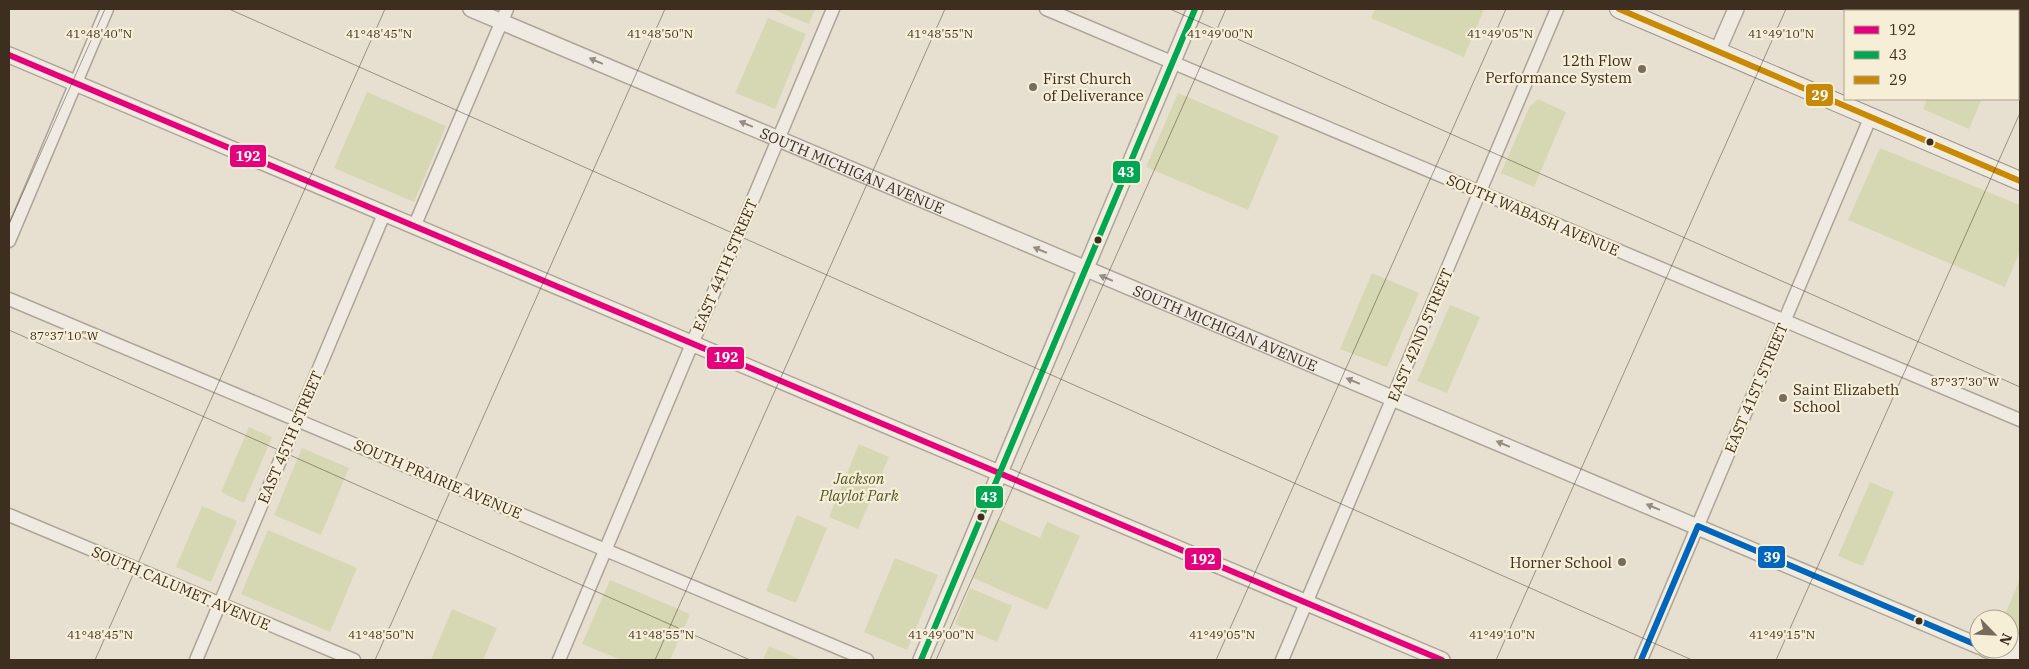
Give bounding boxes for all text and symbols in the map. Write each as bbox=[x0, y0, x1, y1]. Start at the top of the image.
legend bbox=[1844, 10, 2019, 100]
text: 192 bbox=[1889, 20, 1916, 39]
text: 41°48'40"N bbox=[66, 26, 132, 41]
text: 41°48'45"N bbox=[346, 26, 412, 41]
text: 41°48'50"N bbox=[627, 26, 693, 41]
text: 41°48'55"N bbox=[907, 26, 973, 41]
text: 41°49'00"N bbox=[1187, 26, 1253, 41]
text: 41°49'05"N bbox=[1467, 26, 1533, 41]
text: 41°49'10"N bbox=[1748, 26, 1814, 41]
text: 43 bbox=[1889, 45, 1907, 64]
place label: 12th Flow Performance System bbox=[1485, 51, 1632, 87]
one-way arrow bbox=[589, 57, 603, 65]
marker: 12th Flow Performance System bbox=[1636, 63, 1648, 75]
place label: First Church of Deliverance bbox=[1043, 69, 1144, 105]
text: 29 bbox=[1889, 70, 1907, 89]
marker: First Church of Deliverance bbox=[1027, 81, 1039, 93]
line badge: 29 bbox=[1805, 83, 1834, 107]
text: 29 bbox=[1812, 86, 1828, 104]
one-way arrow bbox=[739, 120, 753, 128]
street label: SOUTH MICHIGAN AVENUE bbox=[757, 123, 947, 217]
unlabelled marker bbox=[1925, 137, 1935, 147]
line badge: 192 bbox=[229, 144, 267, 168]
text: 192 bbox=[235, 147, 261, 165]
line badge: 43 bbox=[1112, 160, 1141, 184]
text: 43 bbox=[1118, 163, 1134, 181]
street label: SOUTH WABASH AVENUE bbox=[1444, 170, 1622, 260]
street label: EAST 44TH STREET bbox=[688, 196, 762, 334]
unlabelled marker bbox=[1093, 235, 1103, 245]
one-way arrow bbox=[1033, 246, 1047, 254]
street label: EAST 42ND STREET bbox=[1383, 265, 1457, 405]
one-way arrow bbox=[1099, 274, 1113, 282]
street label: SOUTH MICHIGAN AVENUE bbox=[1130, 280, 1321, 375]
street label: EAST 41ST STREET bbox=[1720, 320, 1792, 456]
text: 87°37'10"W bbox=[30, 328, 99, 343]
line badge: 192 bbox=[706, 346, 745, 370]
text: 192 bbox=[713, 348, 739, 366]
street label: EAST 45TH STREET bbox=[253, 368, 327, 506]
text: 87°37'30"W bbox=[1931, 374, 2000, 389]
one-way arrow bbox=[1346, 377, 1360, 385]
place label: Saint Elizabeth School bbox=[1793, 380, 1899, 416]
marker: Saint Elizabeth School bbox=[1777, 392, 1789, 404]
street label: SOUTH PRAIRIE AVENUE bbox=[351, 435, 525, 523]
one-way arrow bbox=[1496, 440, 1510, 448]
park label: Jackson Playlot Park bbox=[818, 469, 899, 505]
line badge: 43 bbox=[975, 485, 1004, 509]
text: 43 bbox=[981, 488, 997, 506]
one-way arrow bbox=[1646, 502, 1660, 510]
unlabelled marker bbox=[976, 512, 986, 522]
street label: SOUTH CALUMET AVENUE bbox=[89, 542, 273, 634]
line badge: 39 bbox=[1757, 545, 1786, 569]
line badge: 192 bbox=[1184, 547, 1222, 571]
text: 39 bbox=[1764, 548, 1780, 566]
text: 192 bbox=[1190, 550, 1216, 568]
place label: Horner School bbox=[1510, 553, 1612, 572]
marker: Horner School bbox=[1616, 556, 1628, 568]
north arrow bbox=[1969, 609, 2019, 659]
unlabelled marker bbox=[1914, 616, 1924, 626]
text: 41°48'45"N bbox=[67, 627, 133, 642]
text: 41°48'50"N bbox=[348, 627, 414, 642]
text: 41°48'55"N bbox=[628, 627, 694, 642]
text: 41°49'00"N bbox=[908, 627, 974, 642]
text: 41°49'05"N bbox=[1189, 627, 1255, 642]
text: 41°49'10"N bbox=[1469, 627, 1535, 642]
text: 41°49'15"N bbox=[1749, 627, 1815, 642]
text: N bbox=[1995, 631, 2016, 648]

